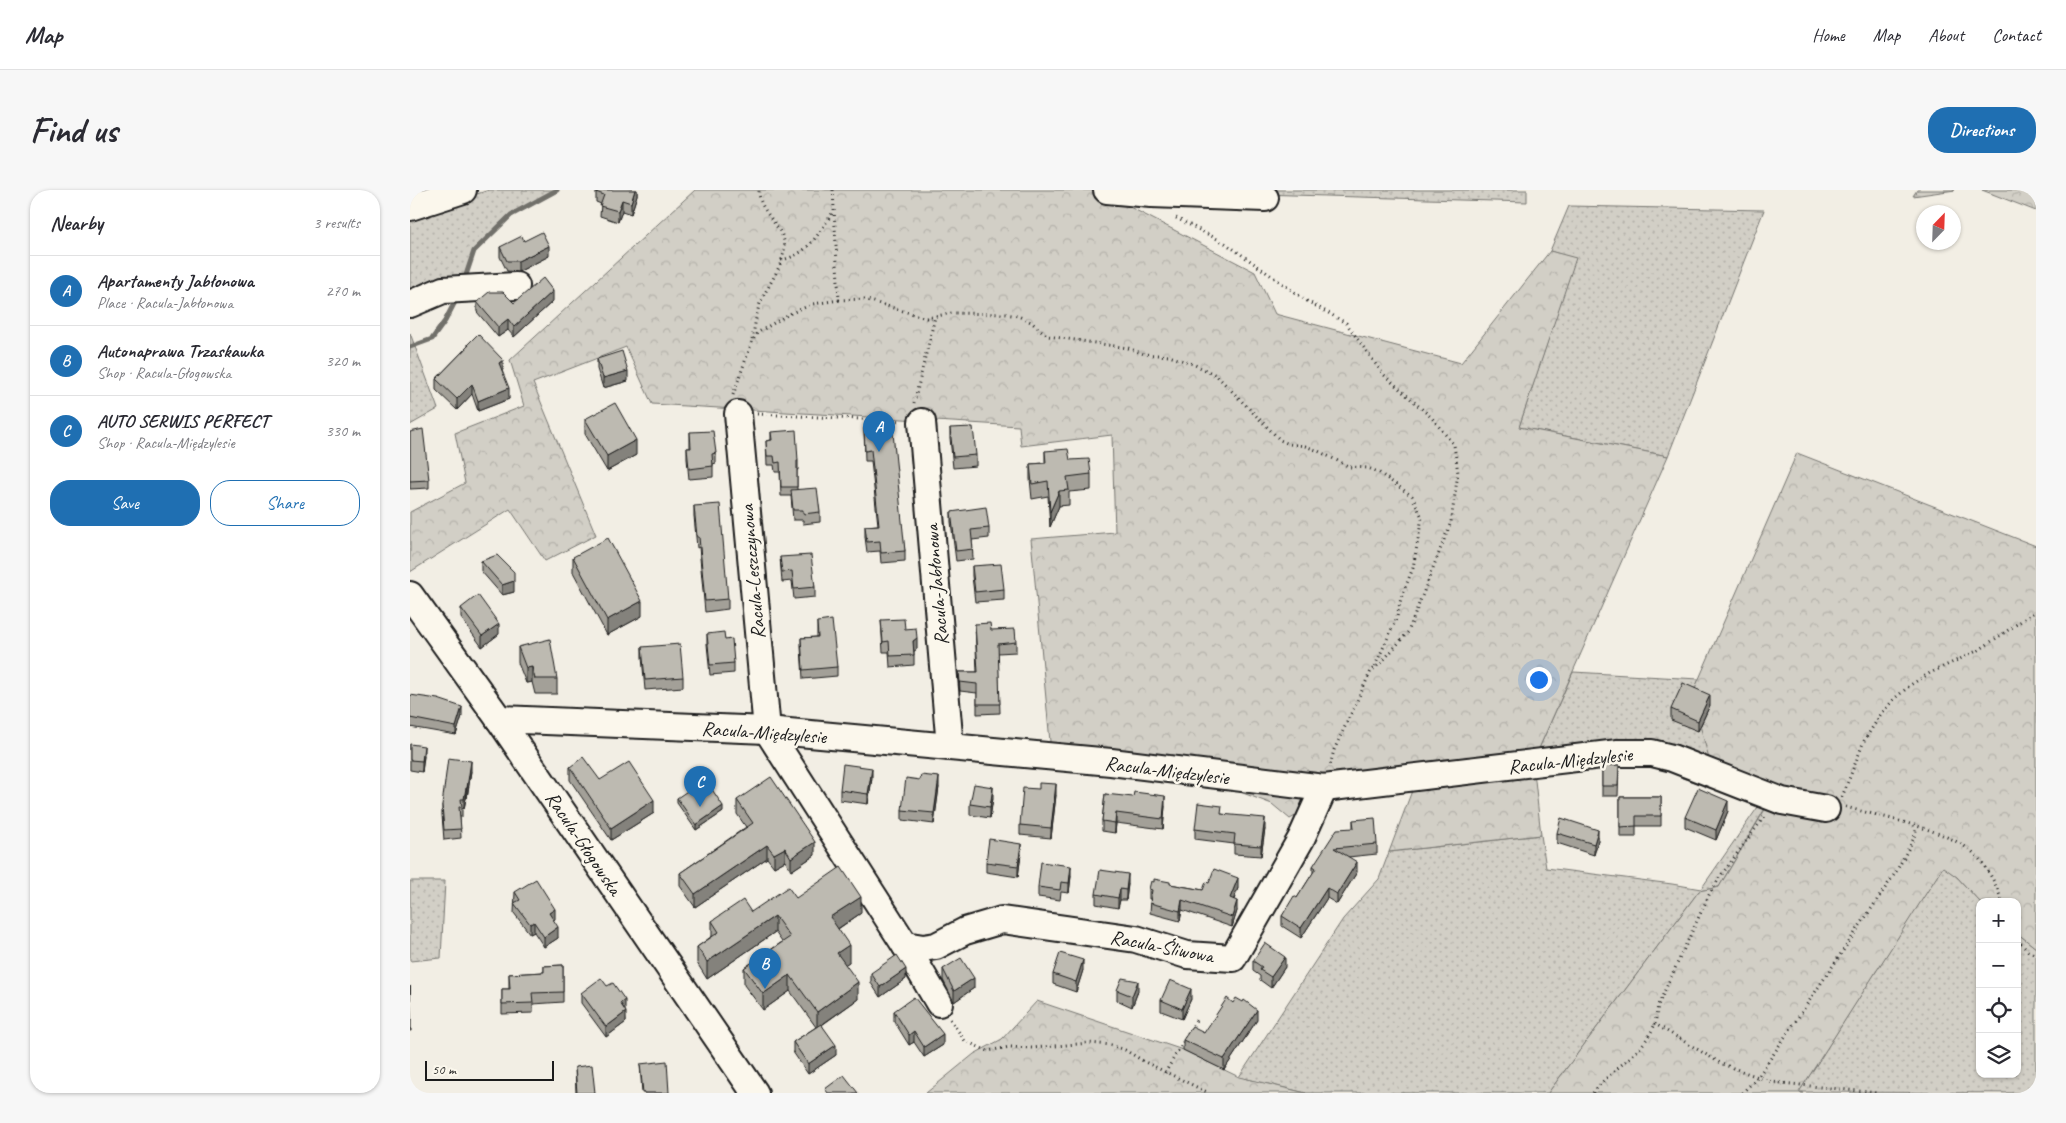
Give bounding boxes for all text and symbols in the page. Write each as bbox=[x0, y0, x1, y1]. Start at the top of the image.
text: Map bbox=[25, 20, 62, 50]
text: Home bbox=[1812, 24, 1845, 46]
text: Map bbox=[1873, 24, 1900, 46]
text: About bbox=[1928, 24, 1964, 46]
text: Contact bbox=[1992, 24, 2041, 46]
button: Directions bbox=[1928, 107, 2036, 153]
text: Find us bbox=[30, 108, 117, 153]
north arrow bbox=[1916, 205, 1961, 250]
text: Nearby bbox=[50, 210, 103, 236]
text: 3 results bbox=[313, 213, 360, 233]
text: Apartamenty Jabłonowa bbox=[97, 269, 254, 293]
text: A bbox=[62, 281, 70, 301]
text: 270 m bbox=[326, 281, 360, 301]
text: Place · Racula-Jabłonowa bbox=[97, 293, 233, 313]
text: Autonaprawa Trzaskawka bbox=[97, 339, 263, 363]
text: B bbox=[62, 351, 70, 371]
text: 320 m bbox=[326, 351, 360, 371]
text: Shop · Racula-Głogowska bbox=[97, 363, 231, 383]
text: AUTO SERWIS PERFECT bbox=[97, 409, 269, 433]
pin: A bbox=[863, 411, 895, 452]
text: C bbox=[62, 421, 70, 441]
text: 330 m bbox=[326, 421, 360, 441]
text: Shop · Racula-Międzylesie bbox=[97, 433, 235, 453]
button: Save bbox=[50, 480, 200, 526]
button: Share bbox=[210, 480, 360, 526]
street label: Racula-Leszczynowa bbox=[734, 502, 771, 640]
street label: Racula-Jabłonowa bbox=[919, 522, 954, 647]
your location bbox=[1526, 667, 1552, 693]
street label: Racula-Międzylesie bbox=[701, 716, 829, 749]
street label: Racula-Międzylesie bbox=[1507, 741, 1635, 779]
street label: Racula-Międzylesie bbox=[1104, 750, 1232, 791]
pin: C bbox=[684, 766, 716, 807]
street label: Racula-Głogowska bbox=[540, 787, 629, 902]
map controls bbox=[1976, 898, 2021, 1078]
button: + bbox=[1976, 898, 2021, 943]
street label: Racula-Śliwowa bbox=[1108, 924, 1217, 969]
button: − bbox=[1976, 943, 2021, 988]
pin: B bbox=[749, 948, 781, 989]
button: locate bbox=[1976, 988, 2021, 1033]
button: layers bbox=[1976, 1033, 2021, 1078]
scale bar bbox=[425, 1058, 554, 1081]
text: 50 m bbox=[432, 1061, 456, 1078]

